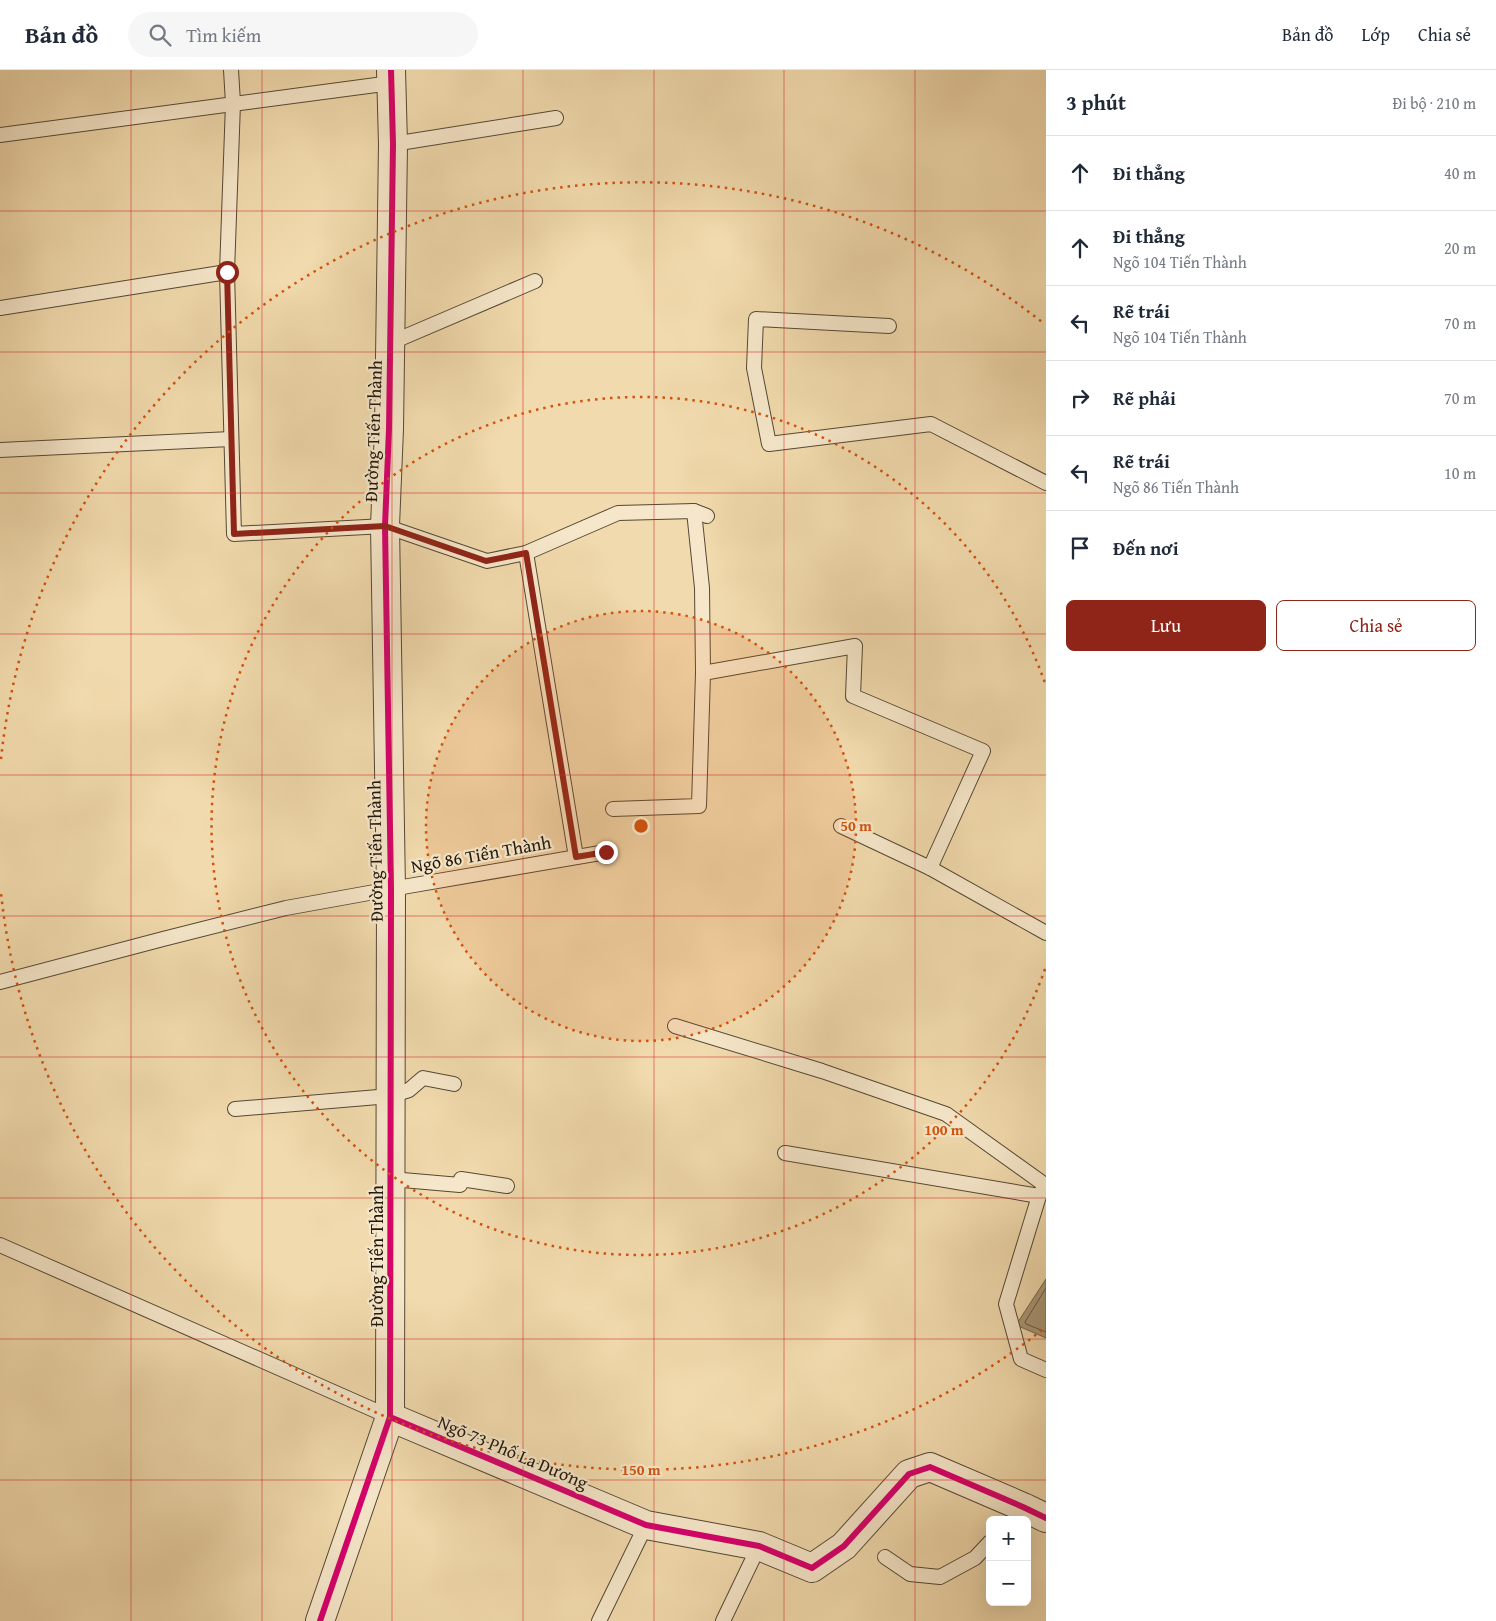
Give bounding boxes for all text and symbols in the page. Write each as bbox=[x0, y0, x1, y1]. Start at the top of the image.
search box bbox=[128, 12, 478, 57]
text: Bản đồ bbox=[25, 17, 98, 52]
icon: search bbox=[146, 21, 174, 49]
text: Tìm kiếm bbox=[186, 21, 261, 49]
text: Bản đồ bbox=[1282, 21, 1334, 48]
text: Lớp bbox=[1362, 21, 1390, 48]
text: Chia sẻ bbox=[1418, 21, 1471, 48]
text: 3 phút bbox=[1066, 87, 1126, 118]
text: Đi bộ · 210 m bbox=[1392, 91, 1476, 115]
icon: ahead bbox=[1066, 159, 1094, 187]
text: Đi thẳng bbox=[1113, 159, 1185, 187]
text: 40 m bbox=[1444, 161, 1476, 185]
text: Đi thẳng bbox=[1113, 222, 1185, 250]
icon: ahead bbox=[1066, 234, 1094, 262]
text: 20 m bbox=[1444, 236, 1476, 260]
text: Ngõ 104 Tiến Thành bbox=[1113, 250, 1247, 274]
route start bbox=[216, 261, 239, 284]
text: Rẽ trái bbox=[1113, 297, 1170, 325]
icon: left bbox=[1066, 309, 1094, 337]
text: 70 m bbox=[1444, 311, 1476, 335]
text: Ngõ 104 Tiến Thành bbox=[1113, 325, 1247, 349]
street label: Đường Tiến Thành bbox=[357, 360, 389, 502]
icon: right bbox=[1066, 384, 1094, 412]
text: Rẽ phải bbox=[1113, 384, 1176, 412]
text: 70 m bbox=[1444, 386, 1476, 410]
text: Rẽ trái bbox=[1113, 447, 1170, 475]
icon: left bbox=[1066, 459, 1094, 487]
text: 10 m bbox=[1444, 461, 1476, 485]
text: Ngõ 86 Tiến Thành bbox=[1113, 475, 1239, 499]
icon: arrive bbox=[1066, 534, 1094, 562]
text: Đến nơi bbox=[1113, 534, 1179, 562]
button: Lưu bbox=[1066, 600, 1266, 651]
button: Chia sẻ bbox=[1276, 600, 1476, 651]
street label: Đường Tiến Thành bbox=[360, 780, 390, 922]
text: 50 m bbox=[840, 815, 872, 836]
centre of rings bbox=[632, 817, 650, 835]
street label: Ngõ 86 Tiến Thành bbox=[409, 828, 553, 880]
route end bbox=[595, 841, 618, 864]
text: 100 m bbox=[924, 1119, 964, 1140]
street label: Đường Tiến Thành bbox=[363, 1185, 390, 1327]
street label: Ngõ 73 Phố La Dương bbox=[434, 1408, 592, 1496]
text: 150 m bbox=[621, 1459, 661, 1480]
map controls bbox=[986, 1516, 1031, 1606]
button: + bbox=[986, 1516, 1031, 1561]
button: − bbox=[986, 1561, 1031, 1606]

